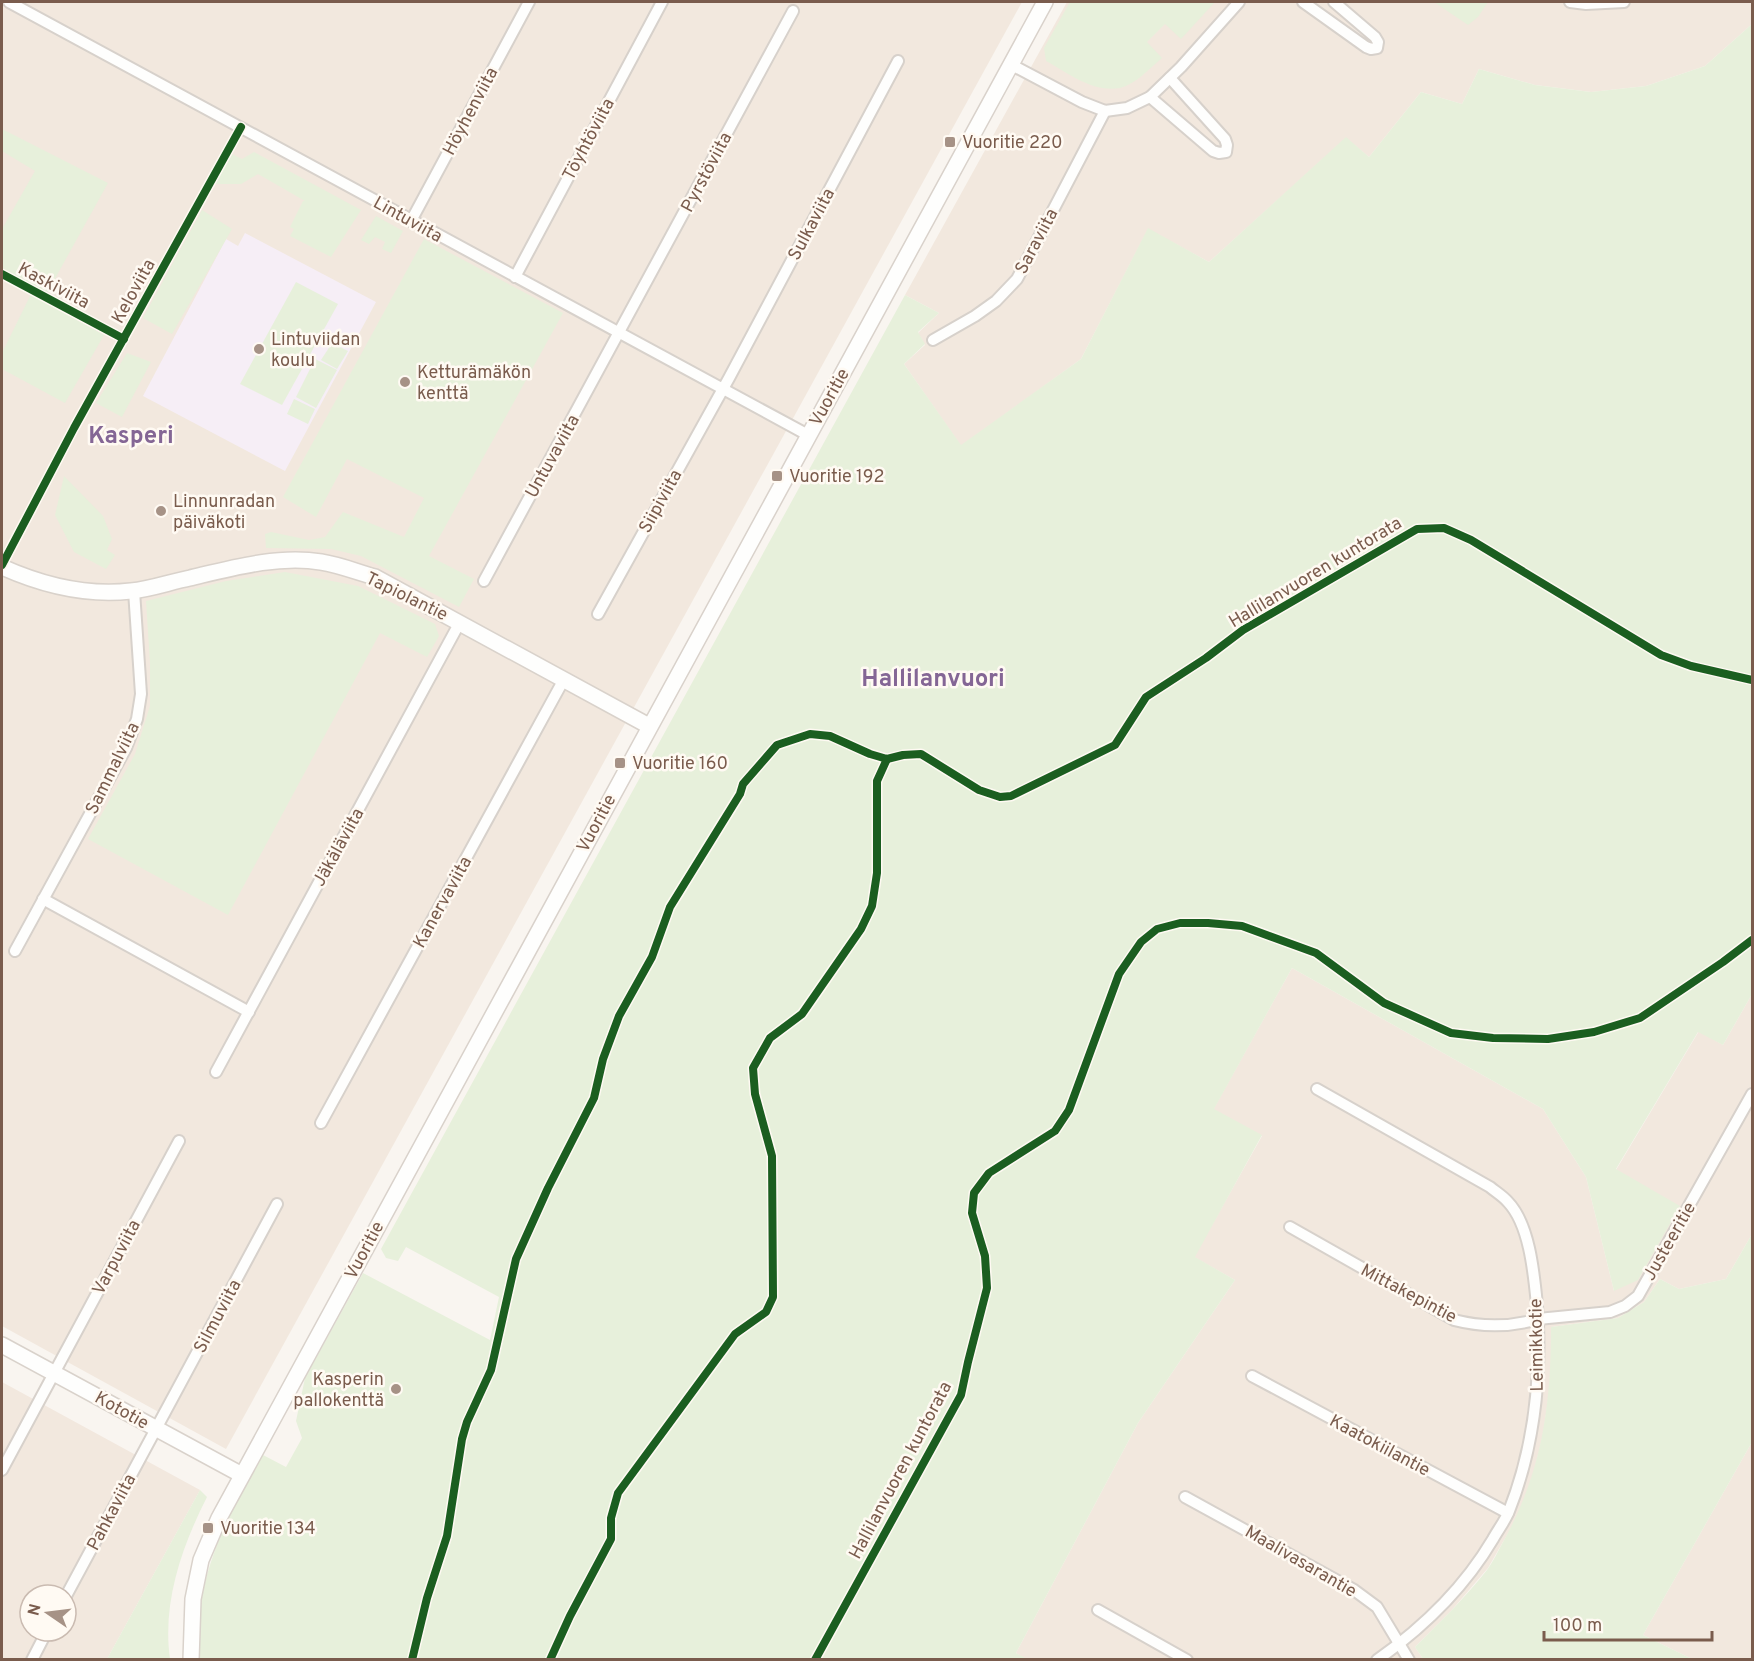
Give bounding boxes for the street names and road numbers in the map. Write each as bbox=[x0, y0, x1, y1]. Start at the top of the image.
street label: Höyhenviita bbox=[438, 64, 504, 160]
street label: Töyhtöviita bbox=[558, 95, 621, 185]
street label: Pyrstöviita bbox=[677, 129, 738, 217]
street label: Sulkaviita bbox=[784, 185, 841, 265]
street label: Lintuviita bbox=[369, 192, 446, 249]
street label: Saraviita bbox=[1011, 205, 1064, 278]
street label: Keloviita bbox=[107, 255, 161, 328]
street label: Kaskiviita bbox=[13, 258, 93, 315]
street label: Vuoritie bbox=[805, 365, 856, 431]
street label: Untuvaviita bbox=[521, 411, 586, 502]
street label: Siipiviita bbox=[634, 466, 688, 538]
street label: Hallilanvuoren kuntorata bbox=[1225, 512, 1407, 634]
street label: Tapiolantie bbox=[361, 568, 451, 627]
street label: Sammalviita bbox=[81, 719, 146, 819]
street label: Vuoritie bbox=[572, 791, 622, 857]
street label: Jäkäläviita bbox=[308, 804, 370, 891]
street label: Kanervaviita bbox=[409, 853, 478, 953]
street label: Justeeritie bbox=[1639, 1198, 1702, 1285]
street label: Varpuviita bbox=[88, 1216, 147, 1299]
street label: Vuoritie bbox=[340, 1218, 390, 1284]
street label: Mittakepintie bbox=[1356, 1259, 1460, 1329]
street label: Silmuviita bbox=[189, 1276, 247, 1357]
street label: Leimikkotie bbox=[1525, 1298, 1550, 1392]
street label: Hallilanvuoren kuntorata bbox=[845, 1378, 958, 1564]
street label: Kototie bbox=[90, 1387, 152, 1436]
street label: Kaatokiilantie bbox=[1325, 1410, 1434, 1482]
street label: Pahkaviita bbox=[83, 1470, 142, 1555]
street label: Maalivasarantie bbox=[1240, 1521, 1360, 1604]

